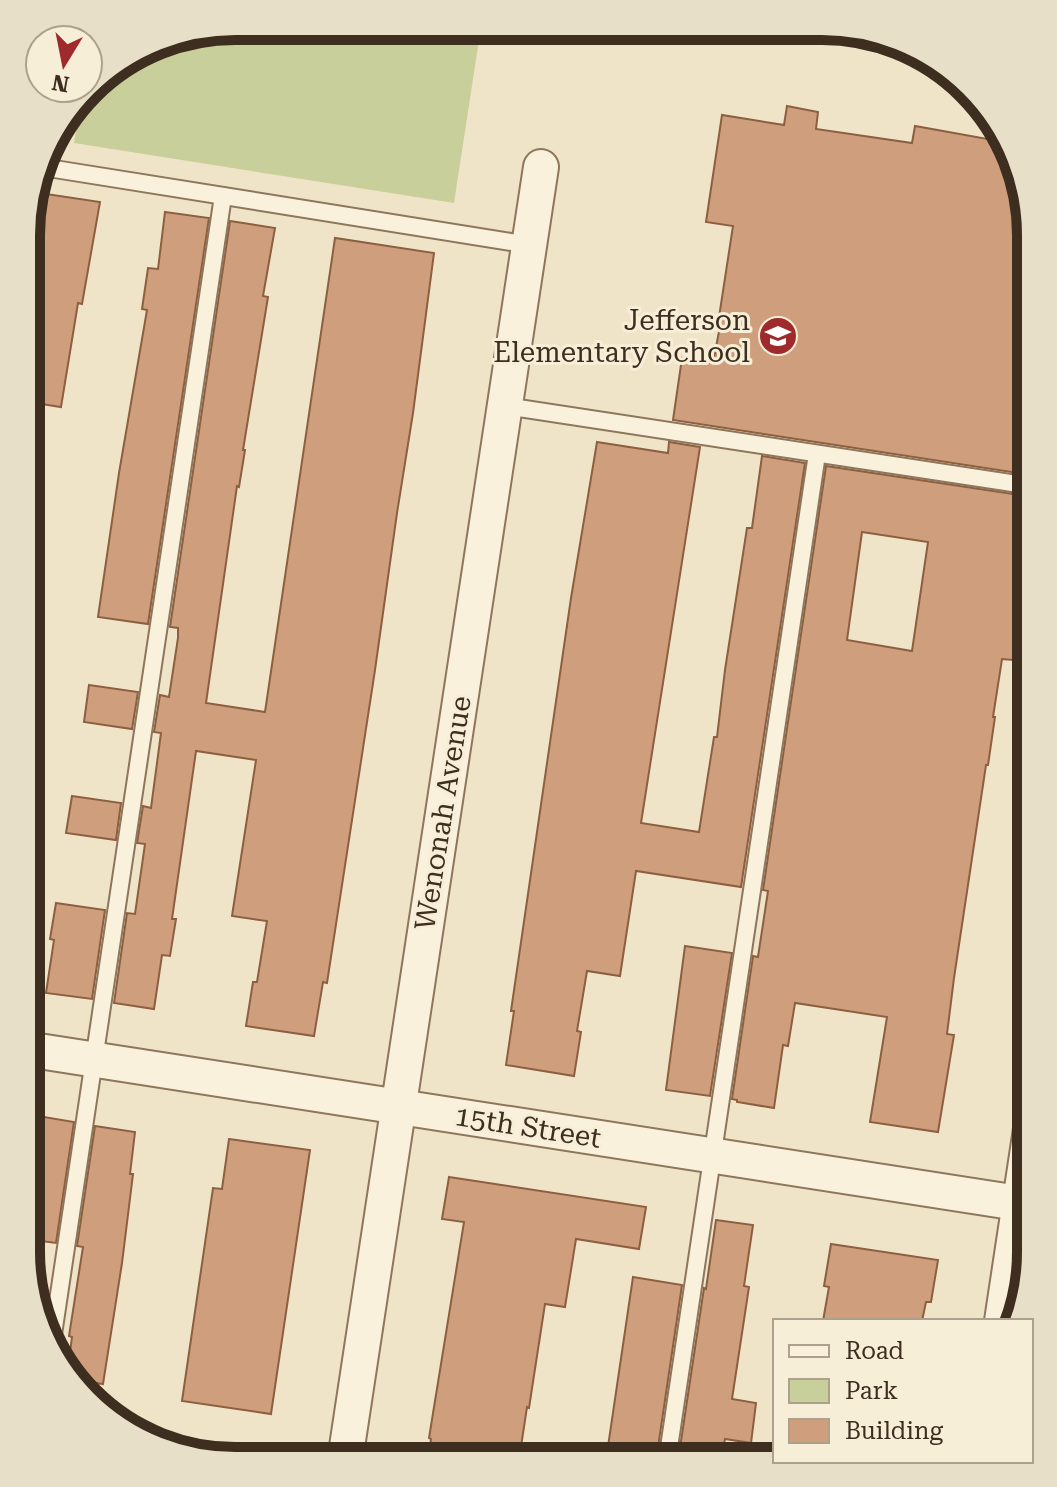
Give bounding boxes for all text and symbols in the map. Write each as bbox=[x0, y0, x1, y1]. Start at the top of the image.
north arrow bbox=[24, 24, 104, 104]
text: N bbox=[50, 69, 71, 97]
place label: Jefferson Elementary School bbox=[493, 304, 750, 369]
school or university icon: Jefferson Elementary School bbox=[757, 315, 799, 357]
street label: Wenonah Avenue bbox=[408, 694, 478, 932]
street label: 15th Street bbox=[453, 1099, 603, 1155]
legend bbox=[773, 1319, 1033, 1463]
text: Road bbox=[845, 1337, 904, 1365]
text: Park bbox=[845, 1377, 898, 1405]
text: Building bbox=[845, 1417, 943, 1445]

